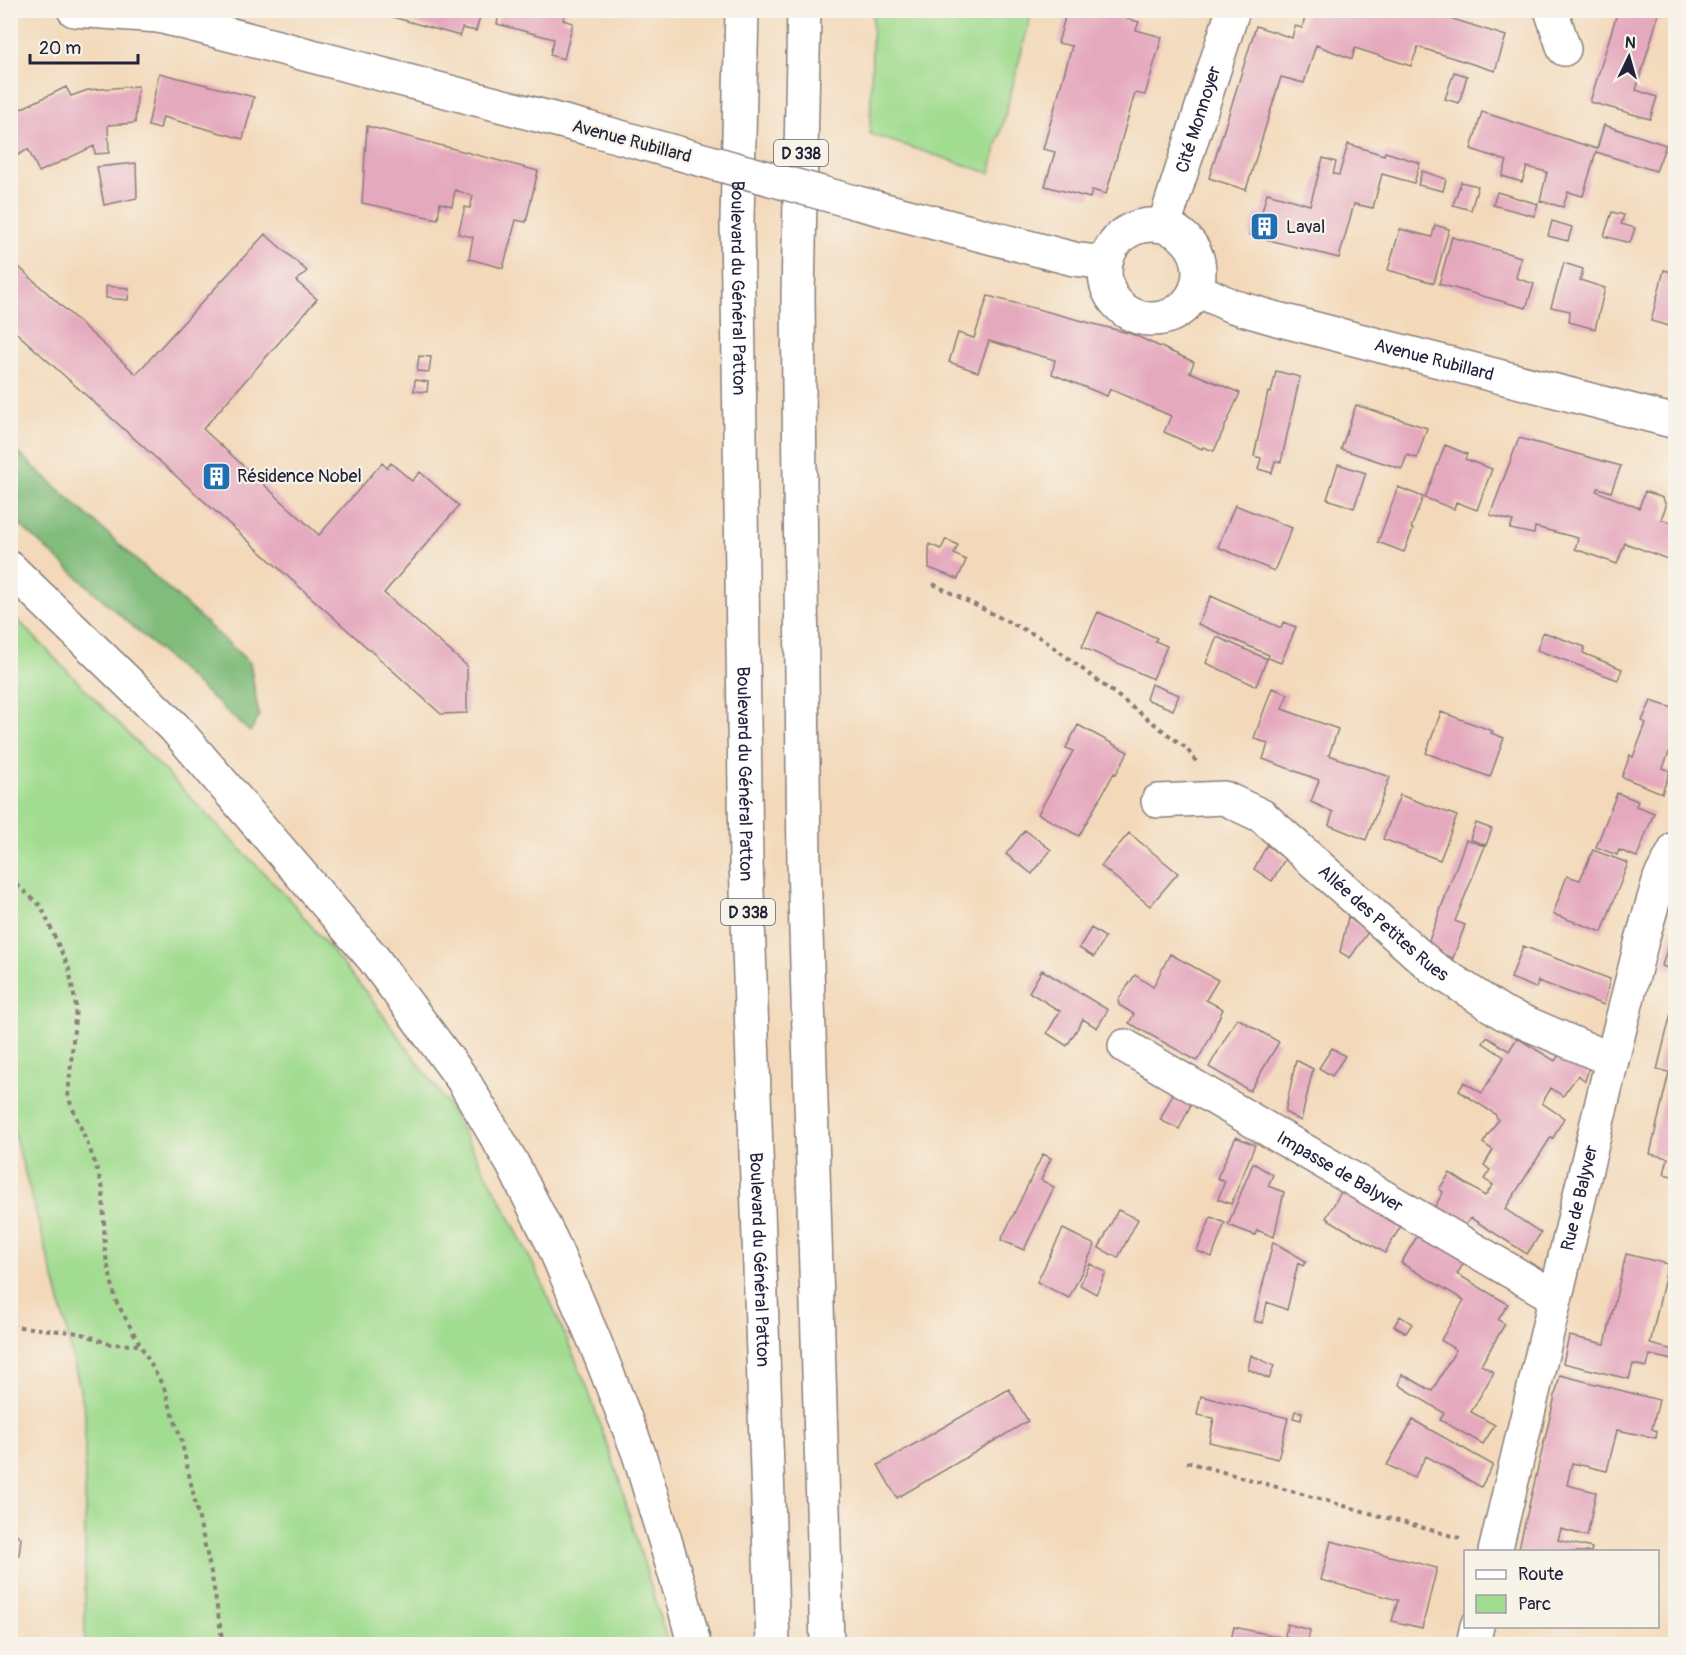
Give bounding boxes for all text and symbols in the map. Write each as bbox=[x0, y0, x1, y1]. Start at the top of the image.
scale bar bbox=[30, 27, 138, 65]
north arrow bbox=[1599, 27, 1659, 87]
text: N bbox=[1624, 33, 1637, 54]
text: 20 m bbox=[39, 37, 81, 60]
street label: Cité Monnoyer bbox=[1171, 63, 1227, 176]
street label: Avenue Rubillard bbox=[570, 115, 694, 168]
road number: D 338 bbox=[774, 140, 828, 166]
street label: Boulevard du Général Patton bbox=[725, 180, 750, 395]
building icon: Laval bbox=[1249, 211, 1281, 243]
place label: Laval bbox=[1286, 216, 1325, 239]
street label: Avenue Rubillard bbox=[1372, 334, 1496, 387]
building icon: Résidence Nobel bbox=[200, 460, 232, 492]
place label: Résidence Nobel bbox=[237, 465, 362, 488]
street label: Boulevard du Général Patton bbox=[731, 666, 758, 882]
street label: Allée des Petites Rues bbox=[1313, 860, 1453, 987]
road number: D 338 bbox=[721, 899, 775, 925]
street label: Impasse de Balyver bbox=[1272, 1126, 1408, 1218]
street label: Rue de Balyver bbox=[1556, 1142, 1604, 1253]
street label: Boulevard du Général Patton bbox=[744, 1152, 774, 1367]
legend bbox=[1464, 1550, 1659, 1628]
text: Route bbox=[1518, 1563, 1563, 1586]
text: Parc bbox=[1518, 1593, 1551, 1616]

